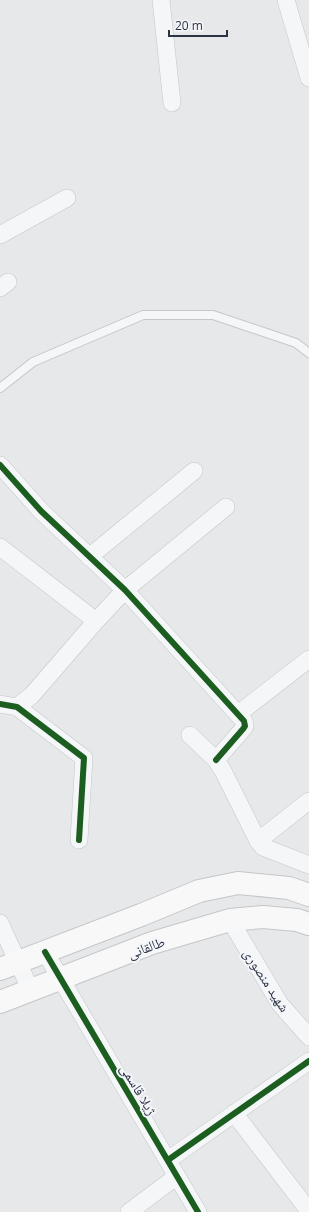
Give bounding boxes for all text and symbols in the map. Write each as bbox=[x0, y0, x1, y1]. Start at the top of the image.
scale bar bbox=[169, 12, 227, 38]
text: 20 m bbox=[175, 17, 203, 34]
street label: طالقانی bbox=[125, 932, 167, 962]
street label: شهید منصوری bbox=[239, 945, 295, 1015]
street label: ژیلا قاسمی bbox=[116, 1060, 162, 1118]

